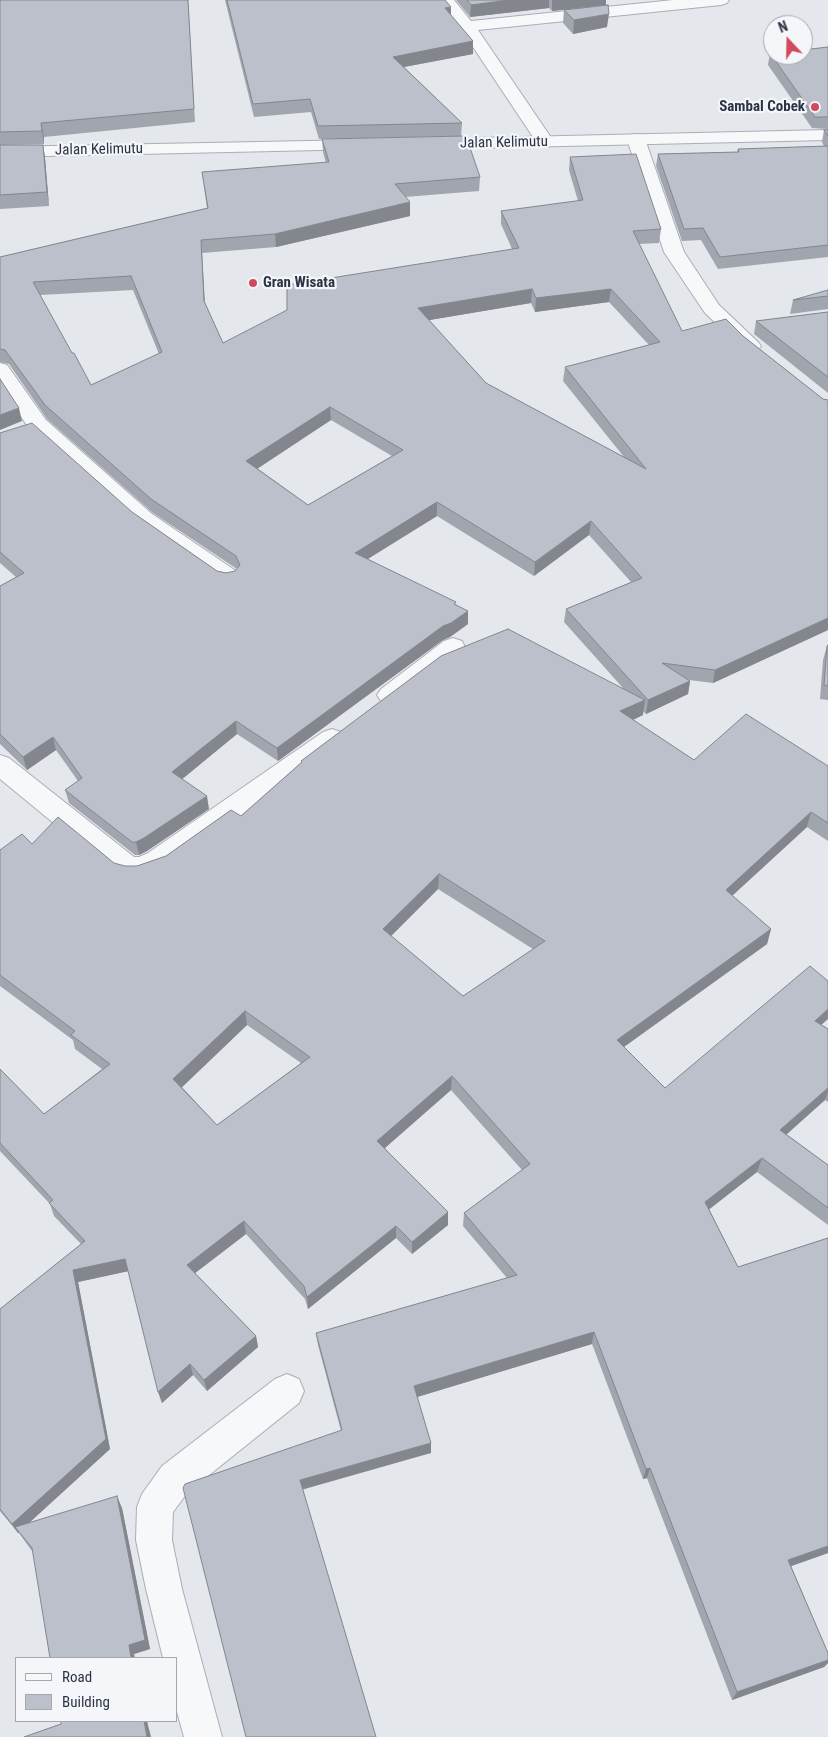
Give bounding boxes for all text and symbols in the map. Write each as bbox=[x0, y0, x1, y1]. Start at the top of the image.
north arrow bbox=[763, 15, 813, 65]
text: N bbox=[776, 18, 790, 36]
place label: Sambal Cobek bbox=[719, 98, 805, 116]
marker: Sambal Cobek bbox=[809, 101, 821, 113]
street label: Jalan Kelimutu bbox=[460, 133, 548, 153]
street label: Jalan Kelimutu bbox=[55, 140, 143, 160]
place label: Gran Wisata bbox=[263, 274, 335, 292]
marker: Gran Wisata bbox=[247, 277, 259, 289]
legend bbox=[15, 1657, 178, 1722]
text: Road bbox=[62, 1668, 92, 1686]
text: Building bbox=[62, 1693, 110, 1711]

